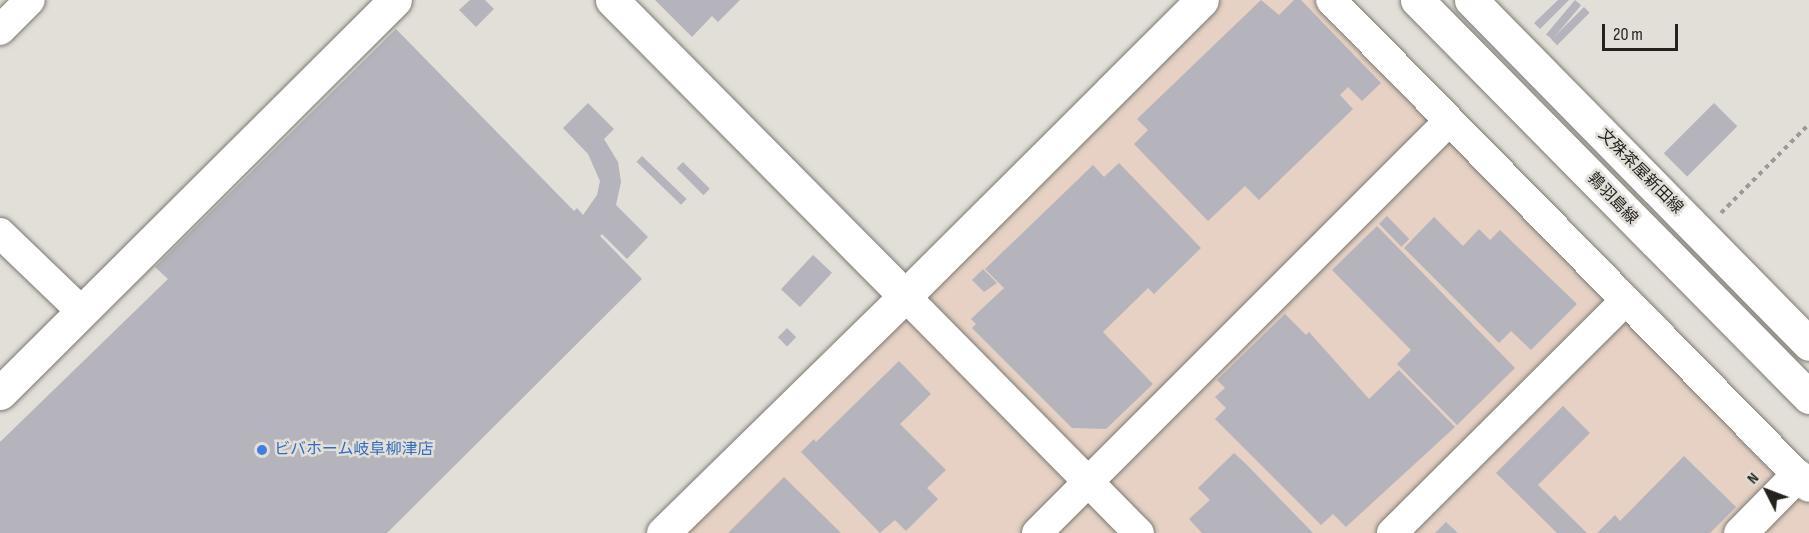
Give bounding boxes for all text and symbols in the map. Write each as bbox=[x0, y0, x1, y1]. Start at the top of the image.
scale bar bbox=[1605, 12, 1682, 50]
text: 20 m bbox=[1613, 24, 1643, 45]
street label: 文殊茶屋新田線 bbox=[1594, 126, 1686, 218]
street label: 鶉羽島線 bbox=[1583, 169, 1641, 229]
place label: ビバホーム岐阜柳津店 bbox=[274, 440, 434, 460]
marker: ビバホーム岐阜柳津店 bbox=[255, 443, 269, 457]
north arrow bbox=[1737, 461, 1797, 521]
text: N bbox=[1743, 469, 1763, 488]

